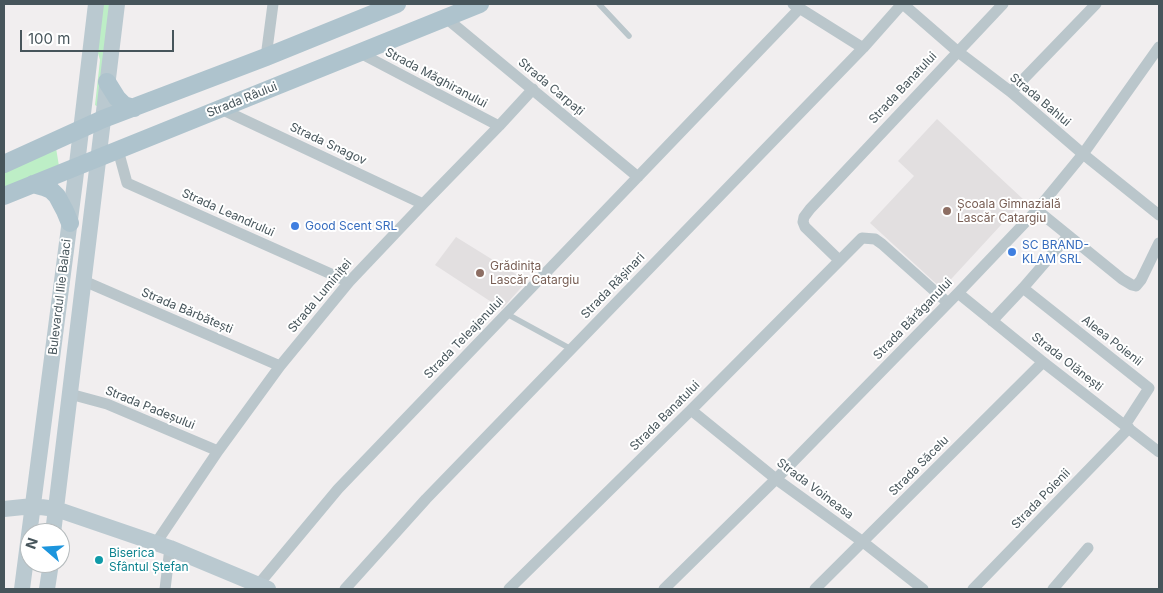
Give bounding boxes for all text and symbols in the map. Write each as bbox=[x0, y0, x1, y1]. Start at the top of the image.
scale bar bbox=[22, 20, 176, 52]
text: 100 m bbox=[28, 29, 70, 48]
street label: Strada Măghiranului bbox=[382, 45, 490, 111]
street label: Strada Banatului bbox=[866, 49, 940, 127]
street label: Strada Carpați bbox=[515, 55, 587, 119]
street label: Strada Bahlui bbox=[1007, 70, 1073, 130]
street label: Strada Râului bbox=[205, 79, 279, 121]
street label: Strada Snagov bbox=[287, 120, 369, 168]
street label: Strada Leandrului bbox=[179, 186, 277, 240]
place label: Școala Gimnazială Lascăr Catargiu bbox=[957, 197, 1061, 225]
marker: Școala Gimnazială Lascăr Catargiu bbox=[941, 205, 953, 217]
place label: Good Scent SRL bbox=[305, 219, 397, 233]
marker: Good Scent SRL bbox=[289, 220, 301, 232]
street label: Bulevardul Ilie Balaci bbox=[46, 238, 74, 356]
place label: SC BRAND- KLAM SRL bbox=[1022, 238, 1089, 266]
marker: SC BRAND- KLAM SRL bbox=[1006, 246, 1018, 258]
street label: Strada Rășinari bbox=[578, 250, 648, 322]
street label: Strada Luminiței bbox=[285, 256, 355, 336]
place label: Grădinița Lascăr Catargiu bbox=[490, 259, 579, 287]
marker: Grădinița Lascăr Catargiu bbox=[474, 267, 486, 279]
street label: Strada Bărăganului bbox=[871, 275, 955, 363]
street label: Strada Bărbătești bbox=[139, 285, 235, 337]
street label: Strada Teleajenului bbox=[421, 294, 507, 382]
street label: Aleea Poienii bbox=[1079, 313, 1145, 369]
street label: Strada Olănești bbox=[1029, 330, 1105, 394]
street label: Strada Banatului bbox=[627, 378, 703, 454]
street label: Strada Padeșului bbox=[103, 383, 197, 433]
street label: Strada Săcelu bbox=[886, 433, 952, 499]
street label: Strada Voineasa bbox=[774, 456, 856, 522]
street label: Strada Poienii bbox=[1009, 466, 1073, 532]
north arrow bbox=[20, 523, 70, 573]
text: N bbox=[22, 535, 41, 551]
place label: Biserica Sfântul Ștefan bbox=[109, 546, 189, 574]
marker: Biserica Sfântul Ștefan bbox=[93, 554, 105, 566]

